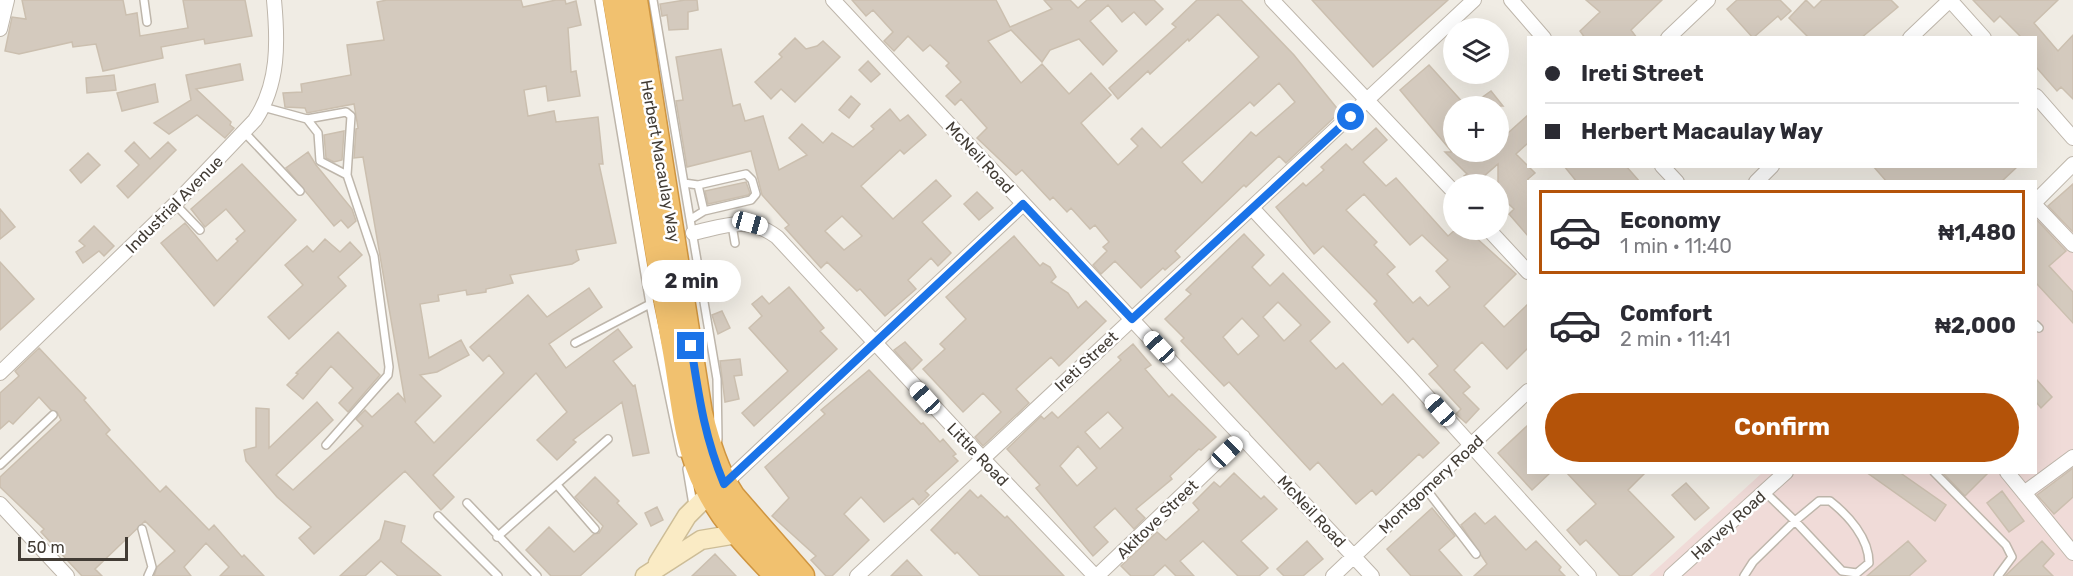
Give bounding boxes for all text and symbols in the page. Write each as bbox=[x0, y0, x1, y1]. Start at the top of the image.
map controls bbox=[1443, 18, 1509, 240]
button: layers bbox=[1443, 18, 1509, 84]
text: Ireti Street bbox=[1581, 60, 1703, 87]
street label: Herbert Macaulay Way bbox=[637, 78, 684, 244]
button: + bbox=[1443, 96, 1509, 162]
route start bbox=[1337, 103, 1364, 130]
street label: McNeil Road bbox=[942, 118, 1018, 197]
text: Herbert Macaulay Way bbox=[1581, 118, 1823, 145]
street label: Industrial Avenue bbox=[122, 152, 227, 257]
button: − bbox=[1443, 174, 1509, 240]
icon: car bbox=[1548, 205, 1602, 259]
text: Economy bbox=[1620, 207, 1721, 234]
car bbox=[730, 209, 770, 237]
text: ₦1,480 bbox=[1938, 219, 2016, 246]
text: 1 min · 11:40 bbox=[1620, 234, 1732, 258]
callout: 2 min bbox=[642, 259, 740, 301]
text: 2 min bbox=[664, 269, 719, 293]
icon: car bbox=[1548, 298, 1602, 352]
text: Comfort bbox=[1620, 300, 1712, 327]
text: ₦2,000 bbox=[1935, 312, 2016, 339]
street label: Ireti Street bbox=[1051, 327, 1122, 395]
text: 2 min · 11:41 bbox=[1620, 327, 1731, 351]
car bbox=[1140, 328, 1178, 366]
route end bbox=[677, 332, 704, 359]
car bbox=[906, 379, 944, 417]
car bbox=[1421, 391, 1459, 429]
button: Confirm bbox=[1545, 393, 2019, 462]
street label: Little Road bbox=[943, 419, 1012, 490]
street label: Montgomery Road bbox=[1375, 431, 1488, 538]
car bbox=[1208, 433, 1246, 471]
street label: McNeil Road bbox=[1274, 472, 1350, 551]
street label: Akitove Street bbox=[1113, 476, 1202, 563]
street label: Harvey Road bbox=[1687, 487, 1770, 564]
scale bar bbox=[18, 534, 128, 562]
text: 50 m bbox=[27, 538, 65, 557]

